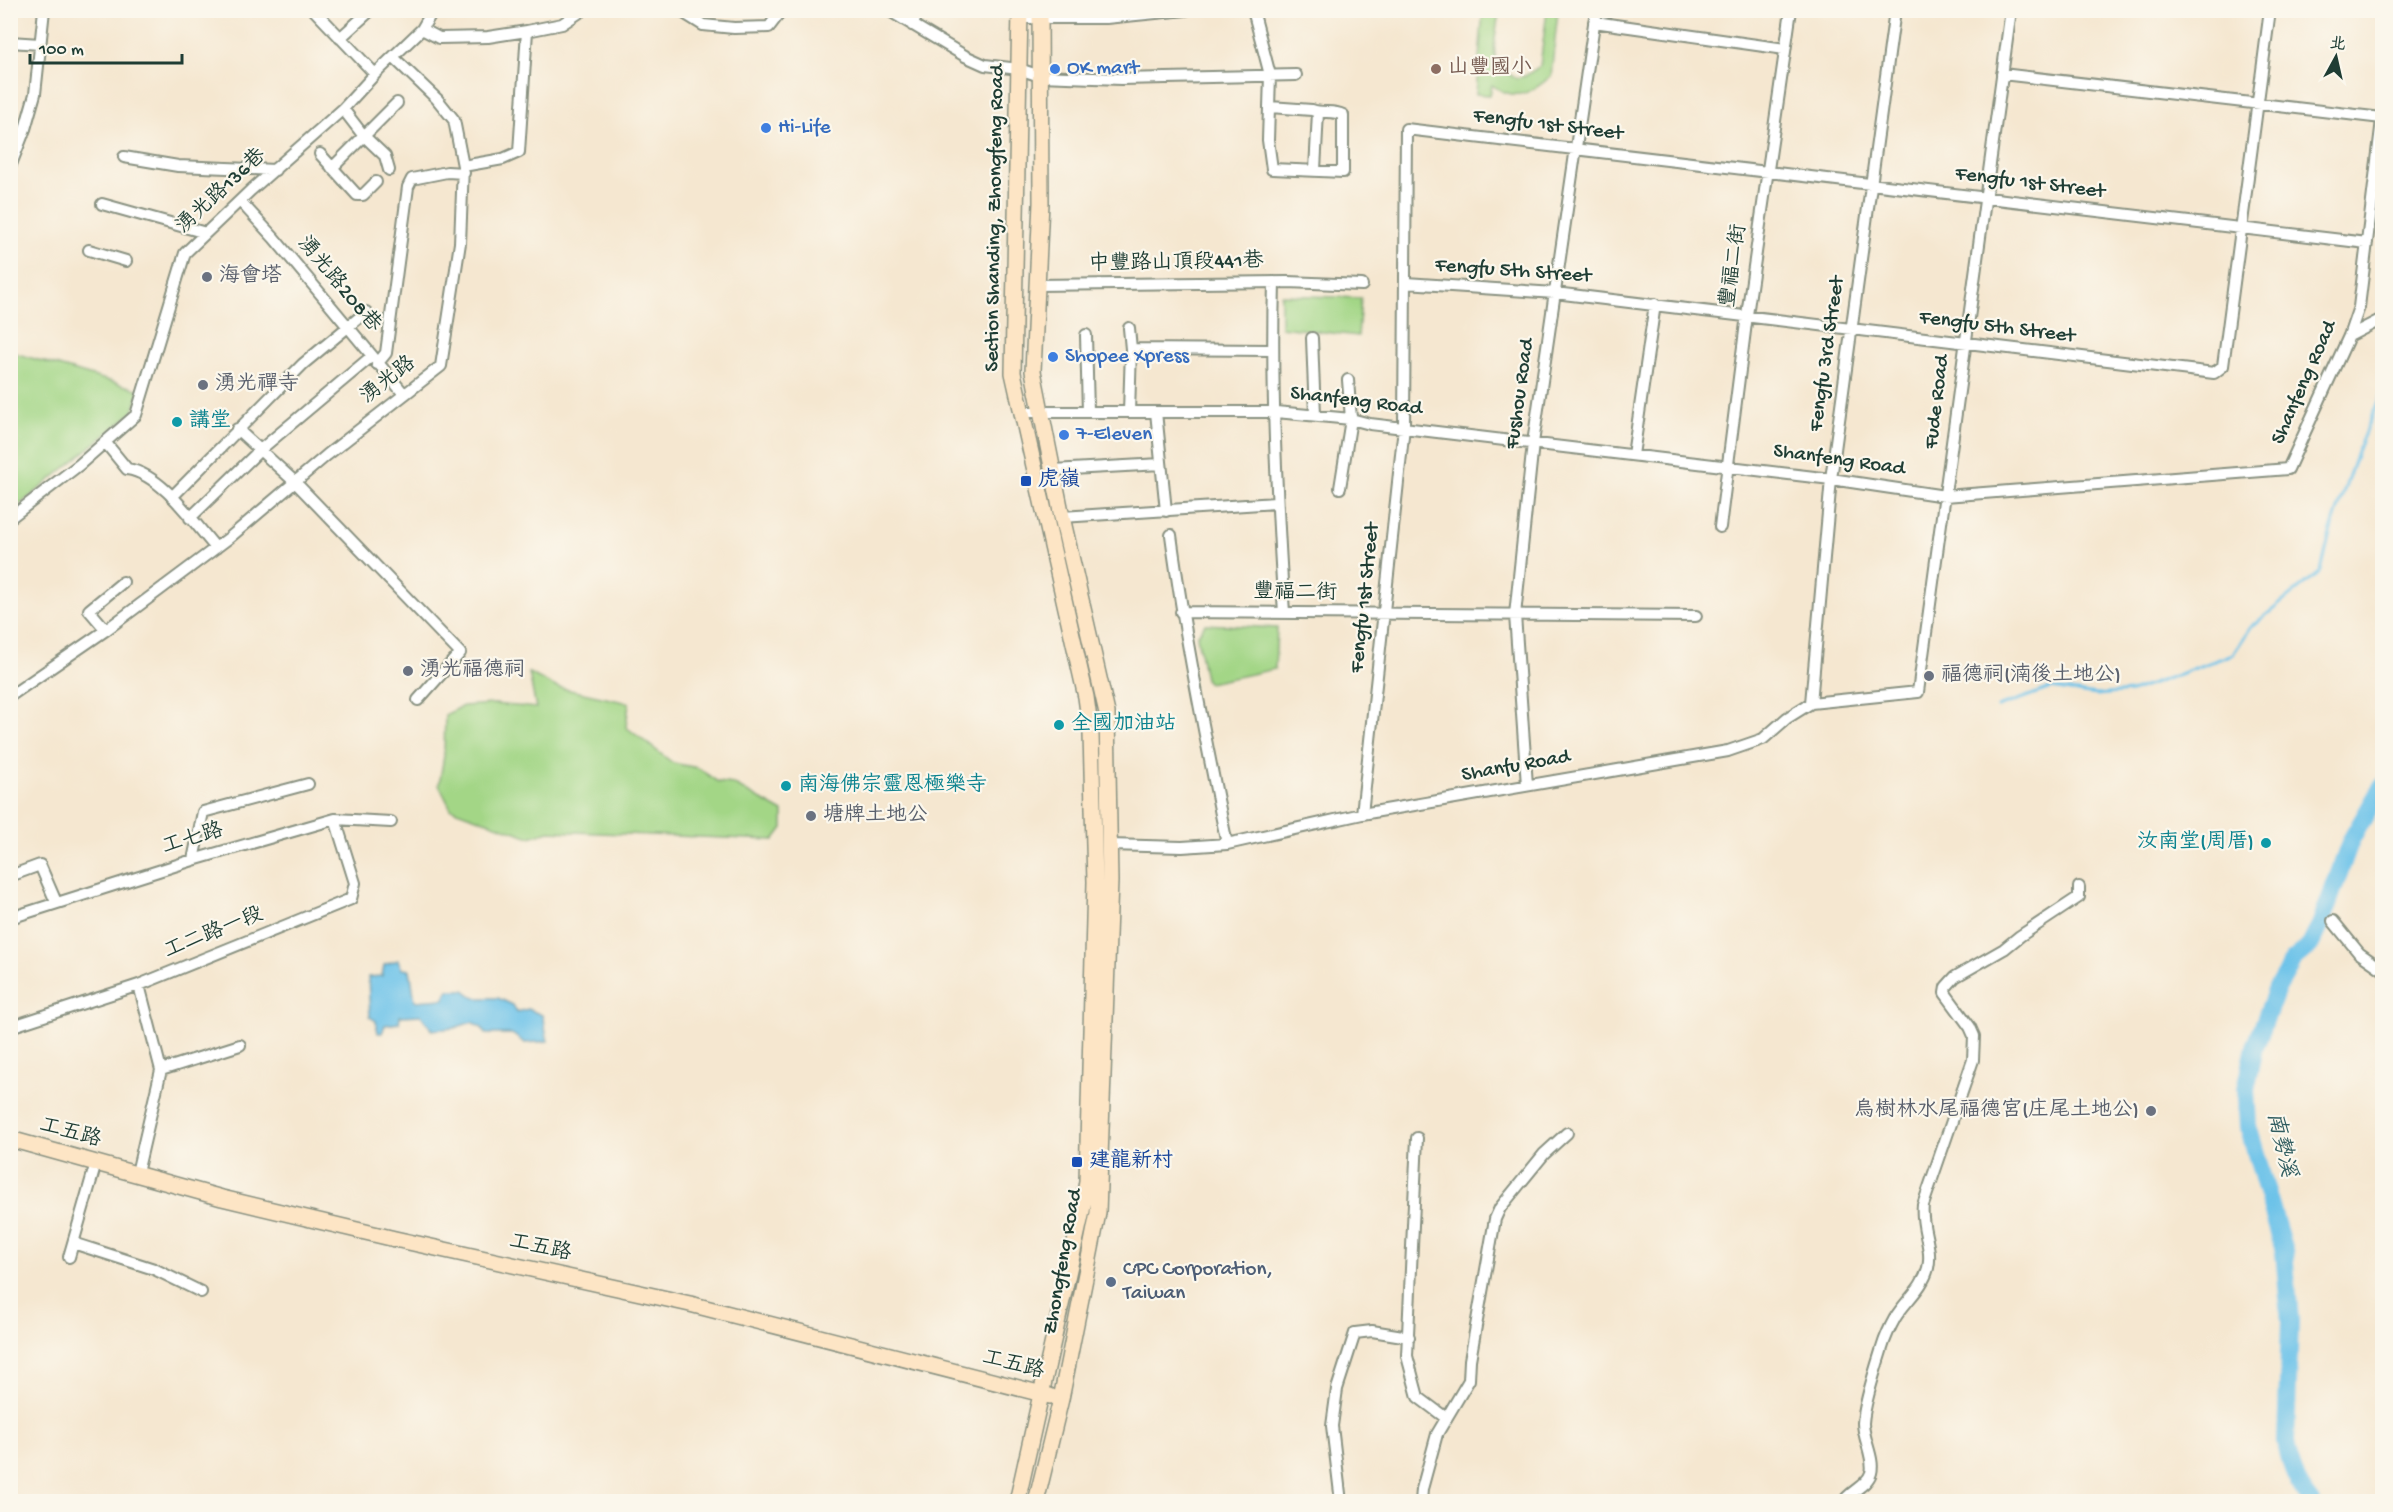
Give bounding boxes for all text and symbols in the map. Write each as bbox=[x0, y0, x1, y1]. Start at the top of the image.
scale bar bbox=[30, 27, 182, 65]
north arrow bbox=[2306, 27, 2366, 87]
text: 北 bbox=[2328, 34, 2347, 56]
text: 100 m bbox=[38, 40, 84, 61]
place label: 山豐國小 bbox=[1448, 55, 1532, 82]
place label: OK mart bbox=[1067, 57, 1141, 82]
street label: Section Shanding, Zhongfeng Road bbox=[981, 62, 1011, 372]
marker: OK mart bbox=[1048, 62, 1062, 76]
marker: 山豐國小 bbox=[1429, 62, 1443, 76]
street label: Fengfu 1st Street bbox=[1471, 104, 1627, 148]
place label: Hi-Life bbox=[778, 116, 832, 141]
marker: Hi-Life bbox=[759, 121, 773, 135]
street label: 湧光路136巷 bbox=[170, 143, 272, 240]
street label: Fengfu 1st Street bbox=[1953, 162, 2109, 206]
street label: 豐福二街 bbox=[1716, 223, 1753, 309]
street label: 湧光路208巷 bbox=[291, 231, 387, 338]
street label: 中豐路山頂段441巷 bbox=[1088, 248, 1264, 278]
street label: Fengfu 5th Street bbox=[1433, 254, 1594, 290]
place label: 海會塔 bbox=[219, 263, 282, 290]
marker: 海會塔 bbox=[200, 270, 214, 284]
street label: Fengfu 3rd Street bbox=[1805, 272, 1852, 434]
street label: Fengfu 5th Street bbox=[1917, 306, 2079, 350]
street label: Shanfeng Road bbox=[2267, 316, 2344, 449]
street label: Fushou Road bbox=[1501, 336, 1541, 452]
place label: Shopee Xpress bbox=[1065, 345, 1190, 370]
street label: 湧光路 bbox=[355, 350, 422, 410]
marker: Shopee Xpress bbox=[1046, 350, 1060, 364]
street label: Fude Road bbox=[1920, 352, 1956, 451]
place label: 湧光禪寺 bbox=[215, 371, 299, 398]
marker: 湧光禪寺 bbox=[196, 378, 210, 392]
street label: Shanfeng Road bbox=[1289, 382, 1425, 423]
place label: 講堂 bbox=[189, 408, 231, 435]
marker: 講堂 bbox=[170, 415, 184, 429]
place label: 7-Eleven bbox=[1075, 423, 1152, 448]
marker: 7-Eleven bbox=[1057, 428, 1071, 442]
street label: Shanfeng Road bbox=[1772, 439, 1908, 483]
place label: 虎嶺 bbox=[1038, 467, 1080, 494]
marker: 虎嶺 bbox=[1019, 474, 1033, 488]
street label: Fengfu 1st Street bbox=[1346, 519, 1387, 675]
street label: 豐福二街 bbox=[1253, 580, 1337, 607]
place label: 湧光福德祠 bbox=[420, 658, 525, 684]
place label: 福德祠(湳後土地公) bbox=[1941, 662, 2121, 689]
marker: 湧光福德祠 bbox=[401, 664, 415, 678]
marker: 福德祠(湳後土地公) bbox=[1922, 669, 1936, 683]
place label: 全國加油站 bbox=[1071, 711, 1176, 738]
marker: 全國加油站 bbox=[1052, 718, 1066, 732]
street label: Shanfu Road bbox=[1460, 745, 1574, 789]
place label: 南海佛宗靈恩極樂寺 bbox=[798, 772, 987, 799]
marker: 南海佛宗靈恩極樂寺 bbox=[779, 779, 793, 793]
place label: 塘牌土地公 bbox=[823, 802, 928, 829]
marker: 塘牌土地公 bbox=[804, 809, 818, 823]
street label: 工七路 bbox=[159, 817, 227, 861]
place label: 汝南堂(周厝) bbox=[2137, 829, 2254, 856]
marker: 汝南堂(周厝) bbox=[2259, 836, 2273, 850]
street label: 工二路一段 bbox=[160, 901, 267, 965]
place label: 烏樹林水尾福德宮(庄尾土地公) bbox=[1854, 1097, 2139, 1124]
marker: 烏樹林水尾福德宮(庄尾土地公) bbox=[2144, 1104, 2158, 1118]
water label: 南勢溪 bbox=[2260, 1109, 2302, 1181]
street label: 工五路 bbox=[36, 1112, 104, 1154]
place label: 建龍新村 bbox=[1089, 1148, 1173, 1175]
marker: 建龍新村 bbox=[1070, 1155, 1084, 1169]
street label: Zhongfeng Road bbox=[1039, 1185, 1089, 1337]
street label: 工五路 bbox=[507, 1228, 574, 1268]
place label: CPC Corporation, Taiwan bbox=[1122, 1258, 1273, 1307]
marker: CPC Corporation, Taiwan bbox=[1104, 1275, 1118, 1289]
street label: 工五路 bbox=[979, 1344, 1047, 1386]

